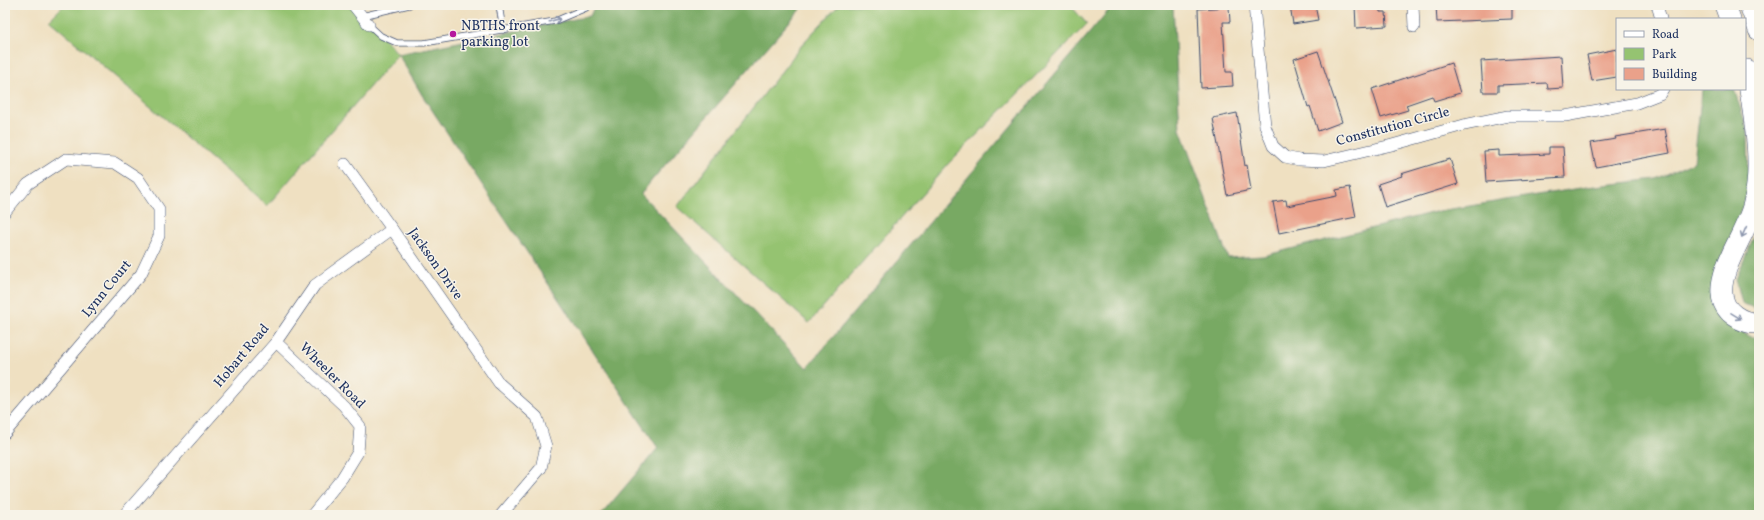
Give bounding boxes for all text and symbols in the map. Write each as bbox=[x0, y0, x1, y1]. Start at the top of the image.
one-way arrow bbox=[549, 16, 562, 23]
place label: NBTHS front parking lot bbox=[461, 17, 540, 52]
legend bbox=[1616, 18, 1746, 90]
text: Road bbox=[1652, 27, 1679, 43]
marker: NBTHS front parking lot bbox=[448, 29, 458, 39]
text: Park bbox=[1652, 47, 1677, 63]
text: Building bbox=[1652, 67, 1697, 83]
street label: Constitution Circle bbox=[1334, 103, 1452, 151]
street label: Jackson Drive bbox=[403, 224, 467, 304]
one-way arrow bbox=[1739, 226, 1747, 238]
street label: Lynn Court bbox=[78, 256, 136, 322]
one-way arrow bbox=[1730, 312, 1742, 320]
street label: Hobart Road bbox=[210, 320, 274, 392]
street label: Wheeler Road bbox=[295, 339, 369, 413]

